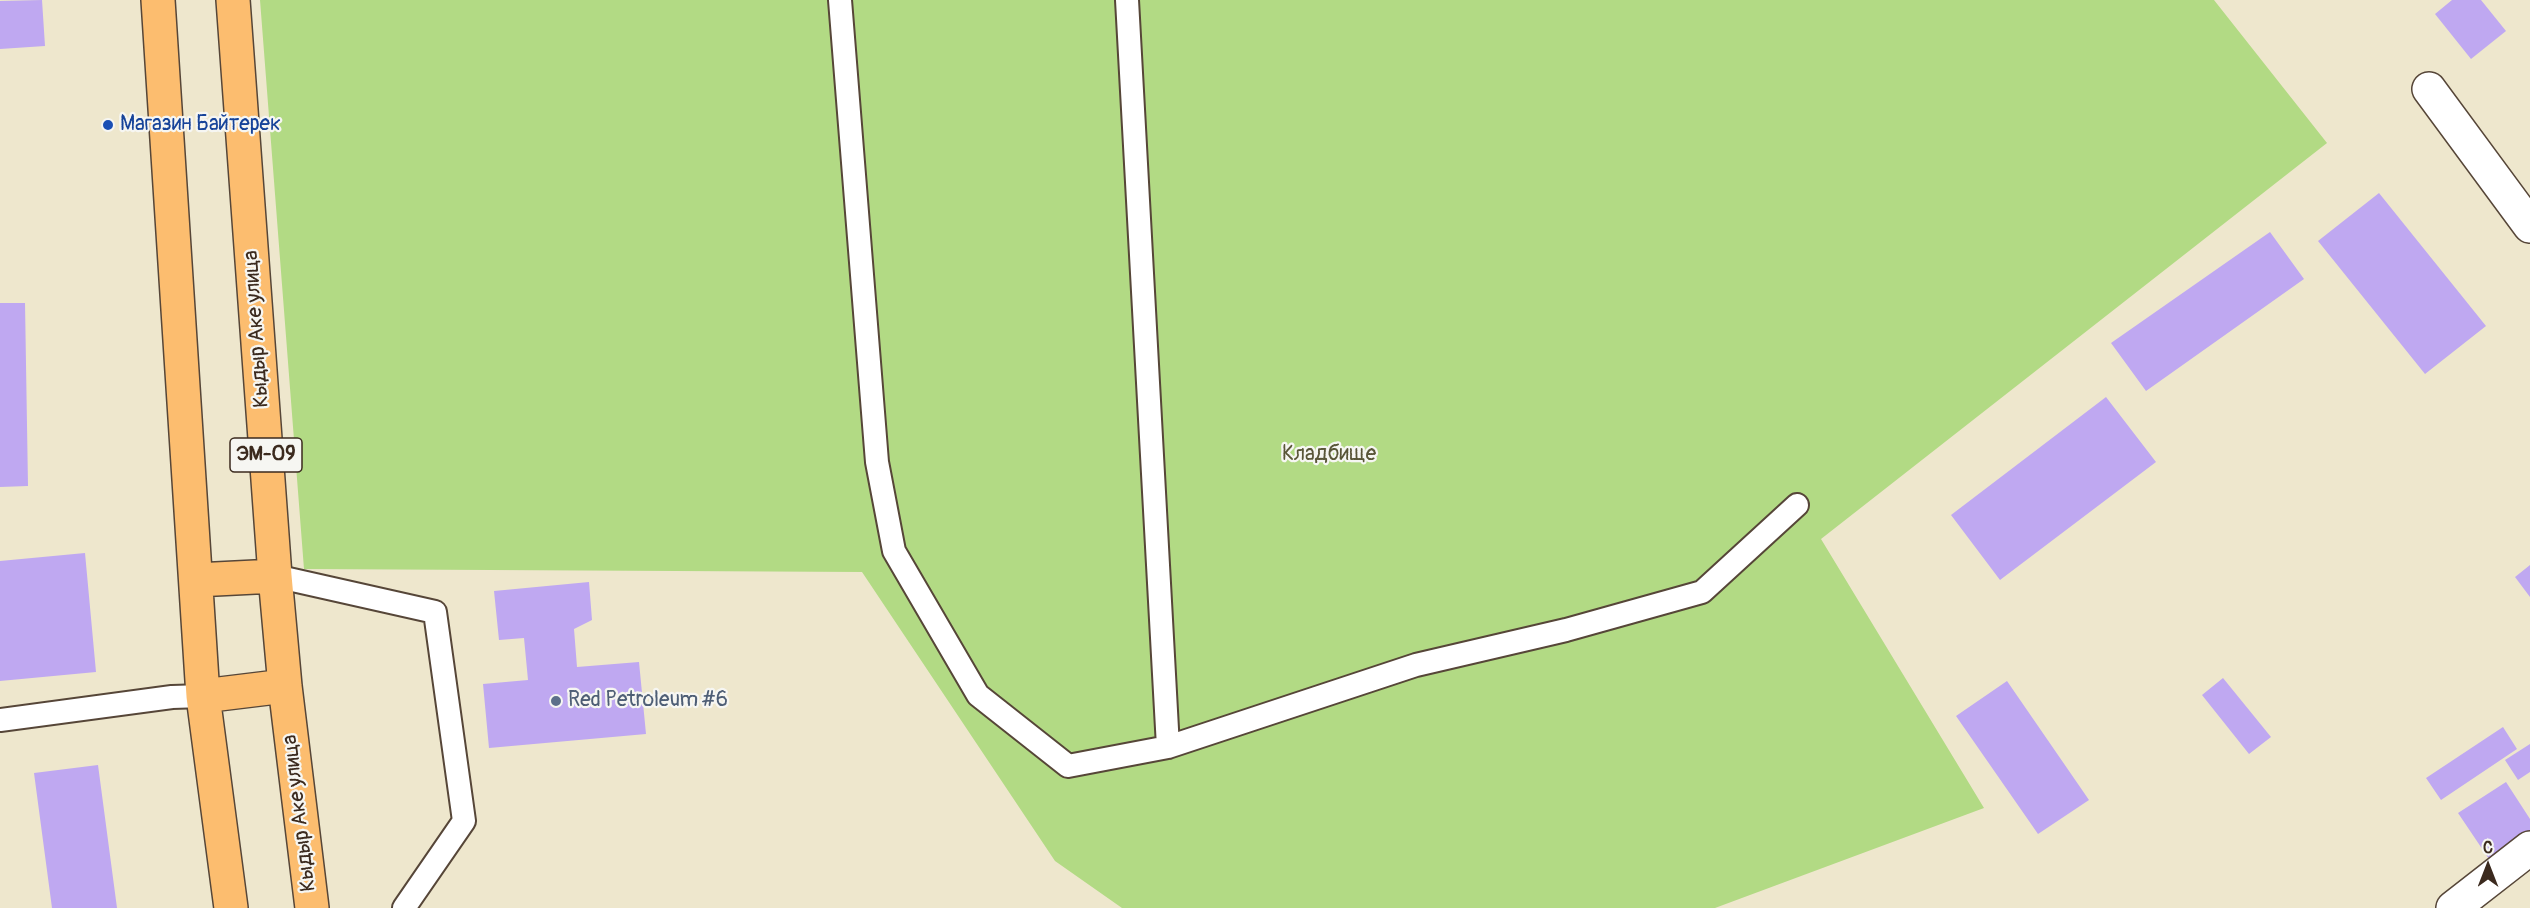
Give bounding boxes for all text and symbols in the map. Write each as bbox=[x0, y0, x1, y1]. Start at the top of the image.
place label: Магазин Байтерек bbox=[120, 112, 281, 138]
marker: Магазин Байтерек bbox=[101, 118, 115, 132]
street label: Кыдыр Аке улица bbox=[239, 249, 275, 409]
road number: ЭМ-09 bbox=[230, 438, 302, 472]
park label: Кладбище bbox=[1282, 442, 1376, 468]
place label: Red Petroleum #6 bbox=[568, 688, 728, 714]
marker: Red Petroleum #6 bbox=[549, 694, 563, 708]
street label: Кыдыр Аке улица bbox=[278, 733, 322, 893]
north arrow bbox=[2458, 836, 2518, 896]
text: С bbox=[2483, 838, 2493, 858]

